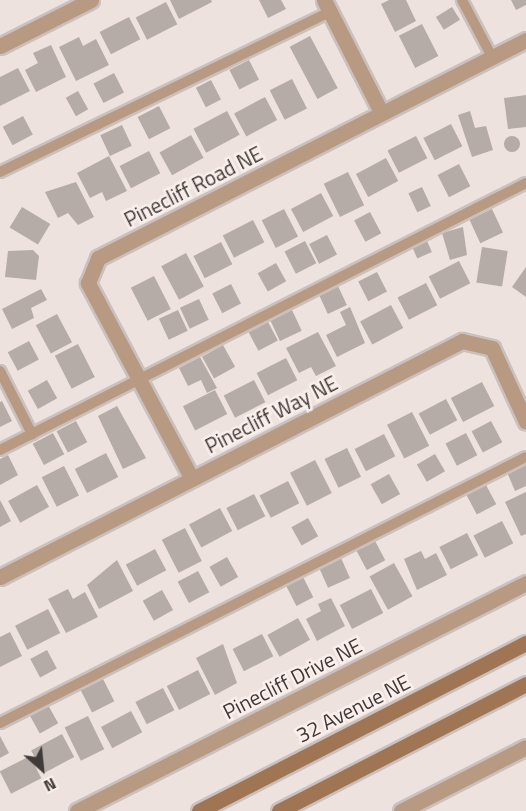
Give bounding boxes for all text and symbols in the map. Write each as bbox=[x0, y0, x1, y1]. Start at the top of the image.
street label: Pinecliff Road NE bbox=[120, 140, 266, 232]
street label: Pinecliff Way NE bbox=[201, 370, 341, 458]
street label: Pinecliff Drive NE bbox=[218, 632, 366, 724]
street label: 32 Avenue NE bbox=[292, 669, 414, 747]
north arrow bbox=[12, 739, 72, 799]
text: N bbox=[40, 772, 61, 798]

